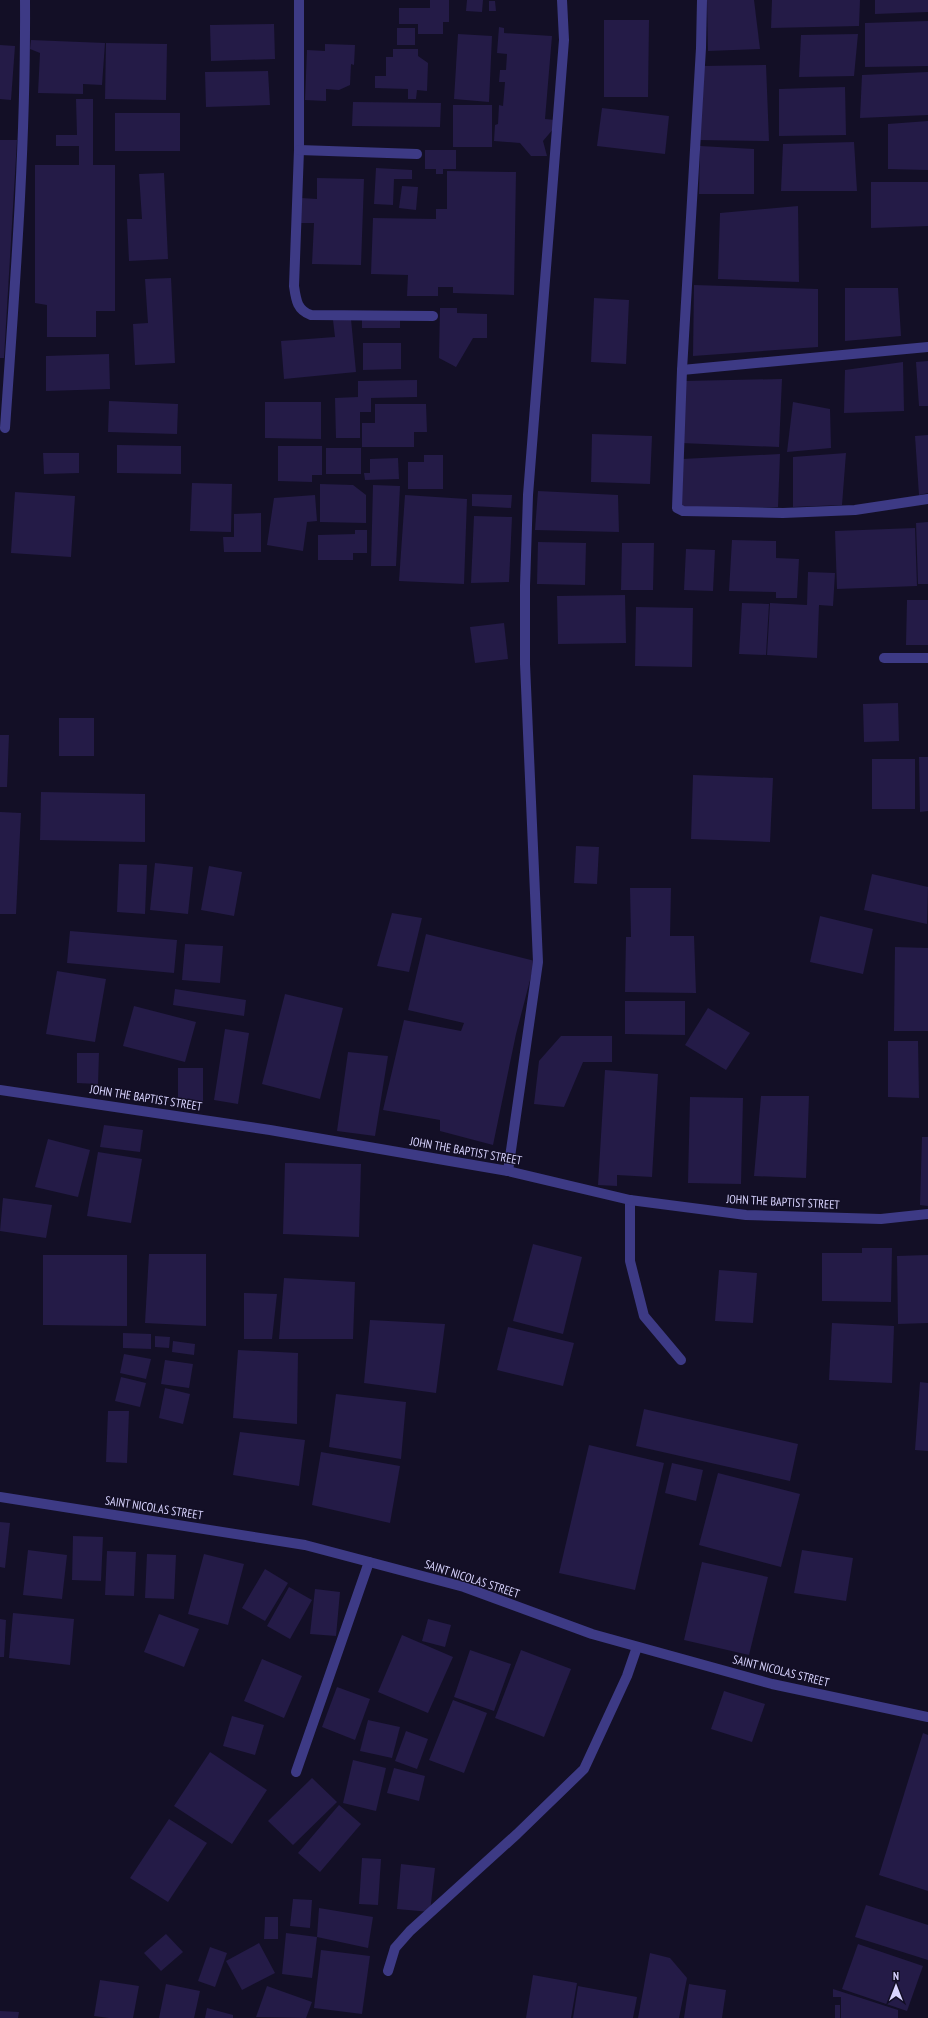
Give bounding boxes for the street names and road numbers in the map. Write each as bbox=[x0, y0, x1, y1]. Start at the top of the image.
street label: JOHN THE BAPTIST STREET bbox=[88, 1081, 204, 1114]
street label: JOHN THE BAPTIST STREET bbox=[408, 1133, 524, 1168]
street label: JOHN THE BAPTIST STREET bbox=[725, 1191, 841, 1212]
street label: SAINT NICOLAS STREET bbox=[104, 1492, 205, 1523]
street label: SAINT NICOLAS STREET bbox=[423, 1556, 522, 1601]
street label: SAINT NICOLAS STREET bbox=[731, 1651, 832, 1690]

